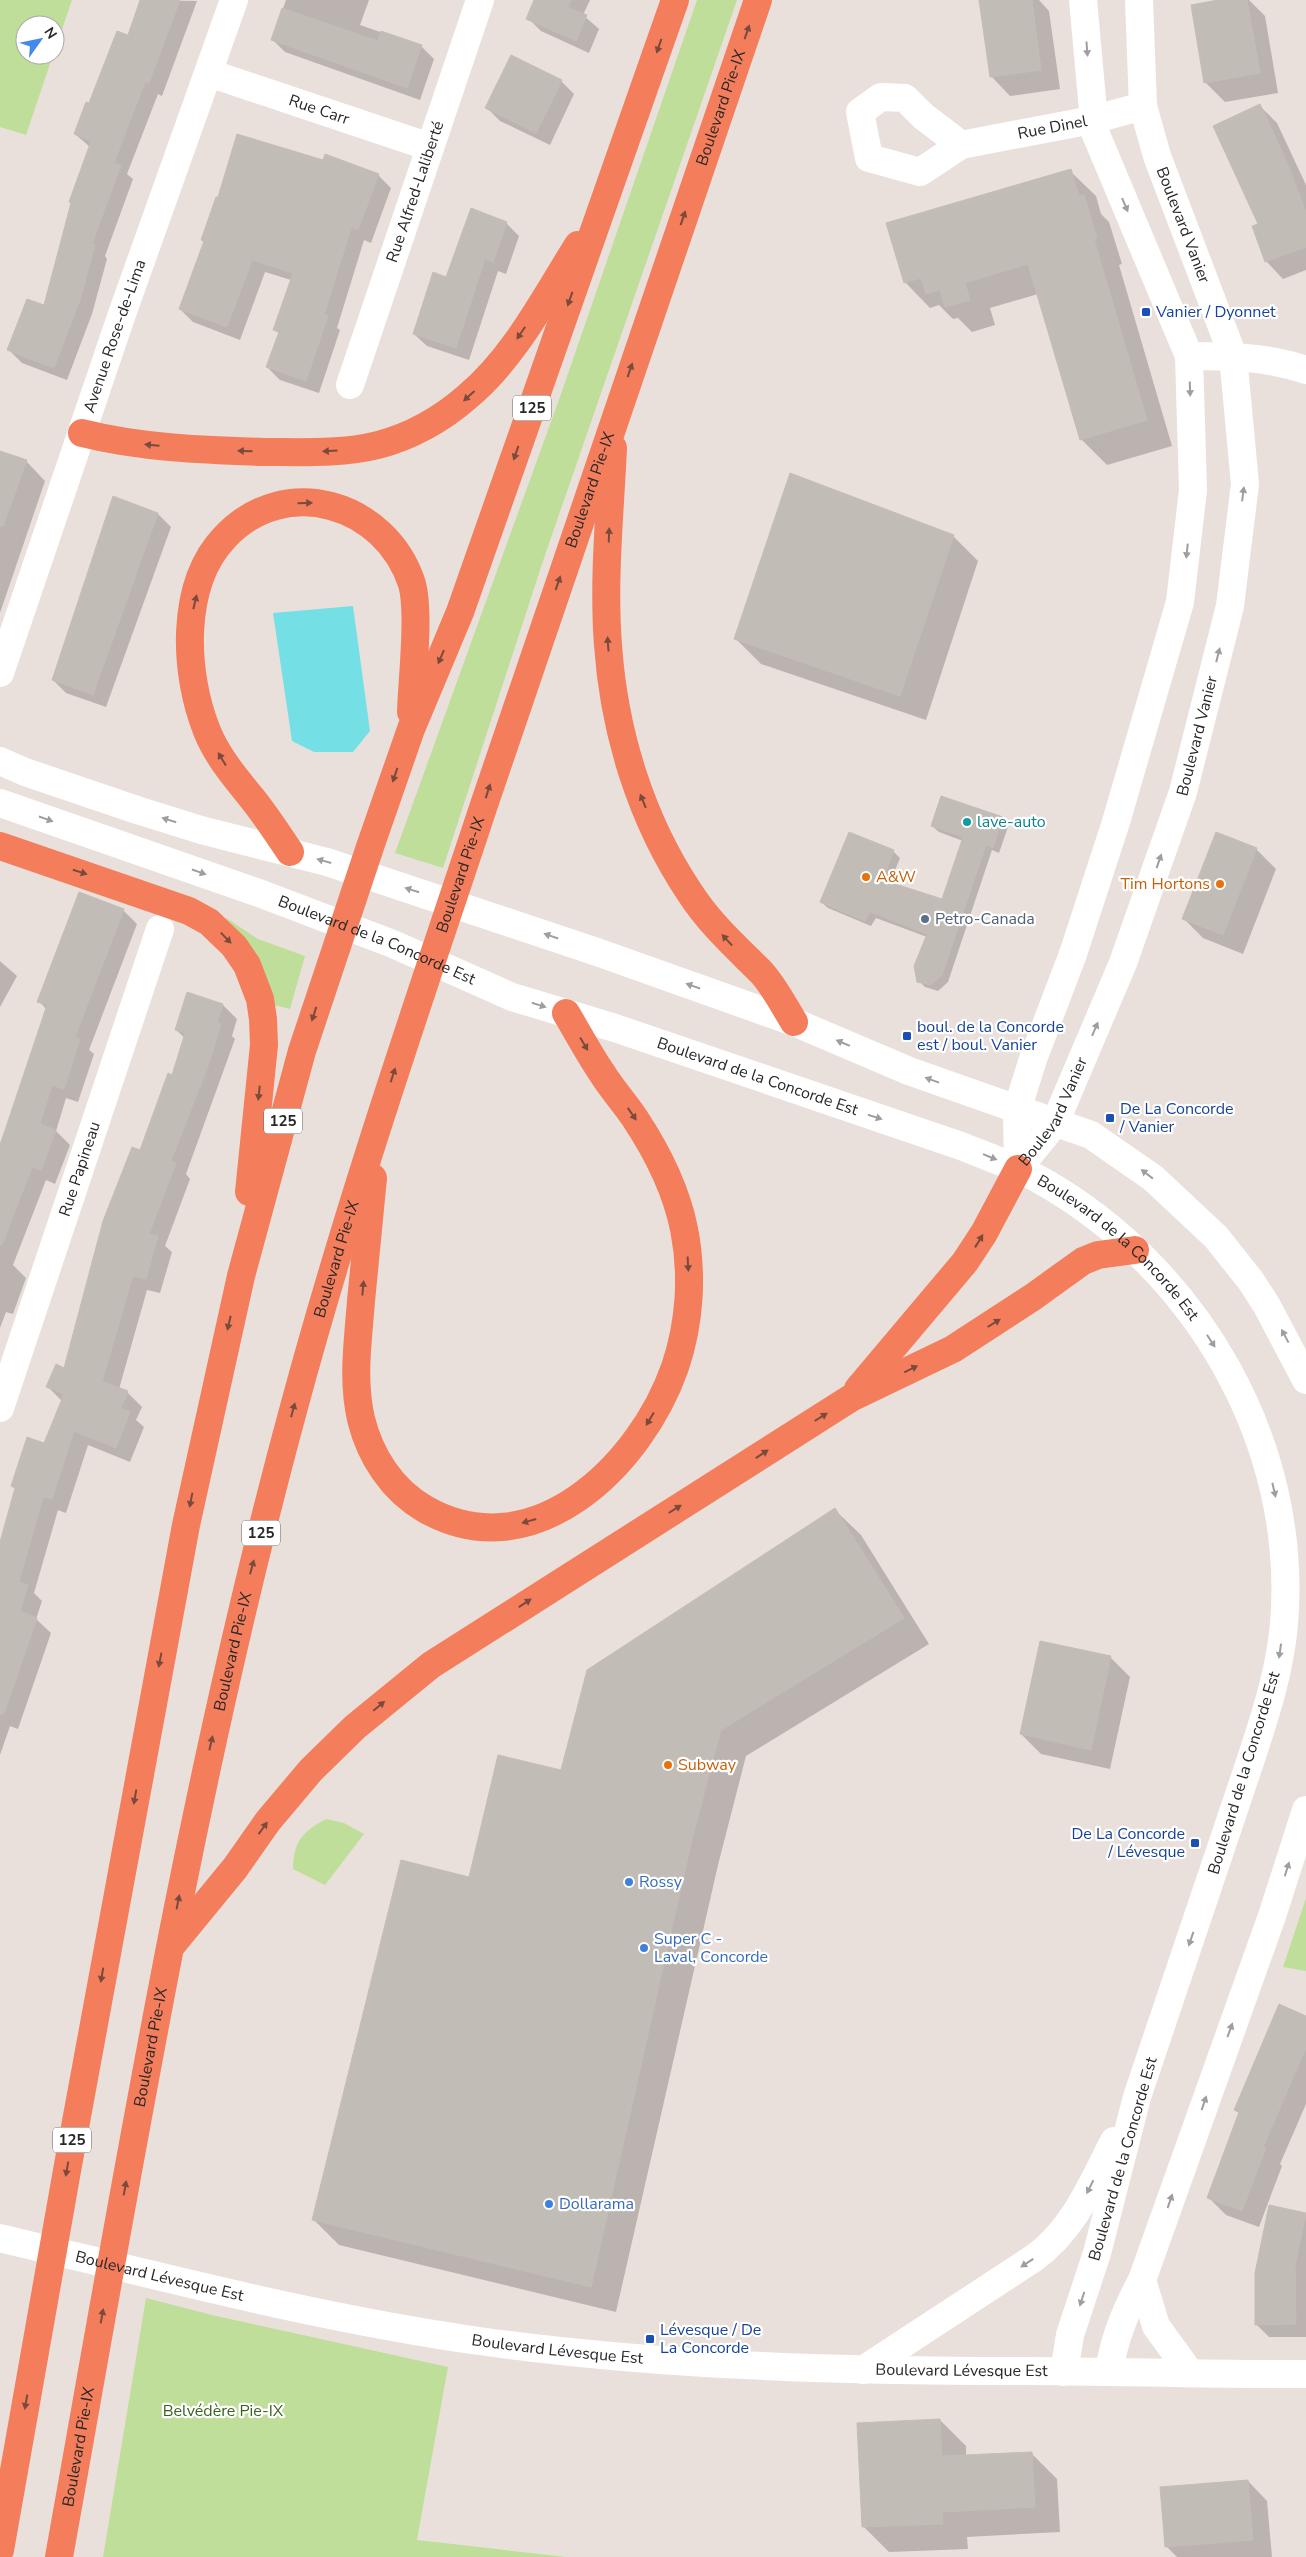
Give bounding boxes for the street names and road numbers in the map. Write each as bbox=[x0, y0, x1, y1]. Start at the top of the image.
street label: Boulevard Pie-IX bbox=[691, 46, 751, 169]
street label: Rue Carr bbox=[286, 89, 353, 130]
street label: Rue Dinel bbox=[1016, 110, 1089, 145]
street label: Rue Alfred-Laliberté bbox=[381, 118, 449, 265]
street label: Boulevard Vanier bbox=[1151, 164, 1215, 287]
street label: Avenue Rose-de-Lima bbox=[78, 256, 152, 416]
road number: 125 bbox=[513, 396, 551, 420]
street label: Boulevard Pie-IX bbox=[560, 428, 620, 551]
street label: Boulevard Vanier bbox=[1171, 673, 1223, 798]
street label: Boulevard Pie-IX bbox=[431, 813, 491, 936]
street label: Boulevard de la Concorde Est bbox=[275, 890, 479, 990]
street label: Boulevard de la Concorde Est bbox=[654, 1032, 861, 1121]
street label: Boulevard Vanier bbox=[1013, 1054, 1093, 1171]
road number: 125 bbox=[264, 1108, 302, 1134]
street label: Rue Papineau bbox=[54, 1119, 106, 1219]
street label: Boulevard de la Concorde Est bbox=[1033, 1170, 1204, 1325]
street label: Boulevard Pie-IX bbox=[309, 1197, 365, 1320]
road number: 125 bbox=[242, 1520, 280, 1546]
street label: Boulevard Pie-IX bbox=[209, 1589, 257, 1713]
street label: Boulevard de la Concorde Est bbox=[1203, 1669, 1285, 1877]
street label: Boulevard Pie-IX bbox=[129, 1985, 173, 2109]
street label: Boulevard de la Concorde Est bbox=[1083, 2054, 1163, 2263]
road number: 125 bbox=[53, 2128, 91, 2152]
street label: Boulevard Lévesque Est bbox=[73, 2246, 246, 2307]
street label: Boulevard Lévesque Est bbox=[470, 2329, 644, 2370]
street label: Boulevard Lévesque Est bbox=[875, 2359, 1048, 2382]
street label: Boulevard Pie-IX bbox=[57, 2385, 100, 2508]

